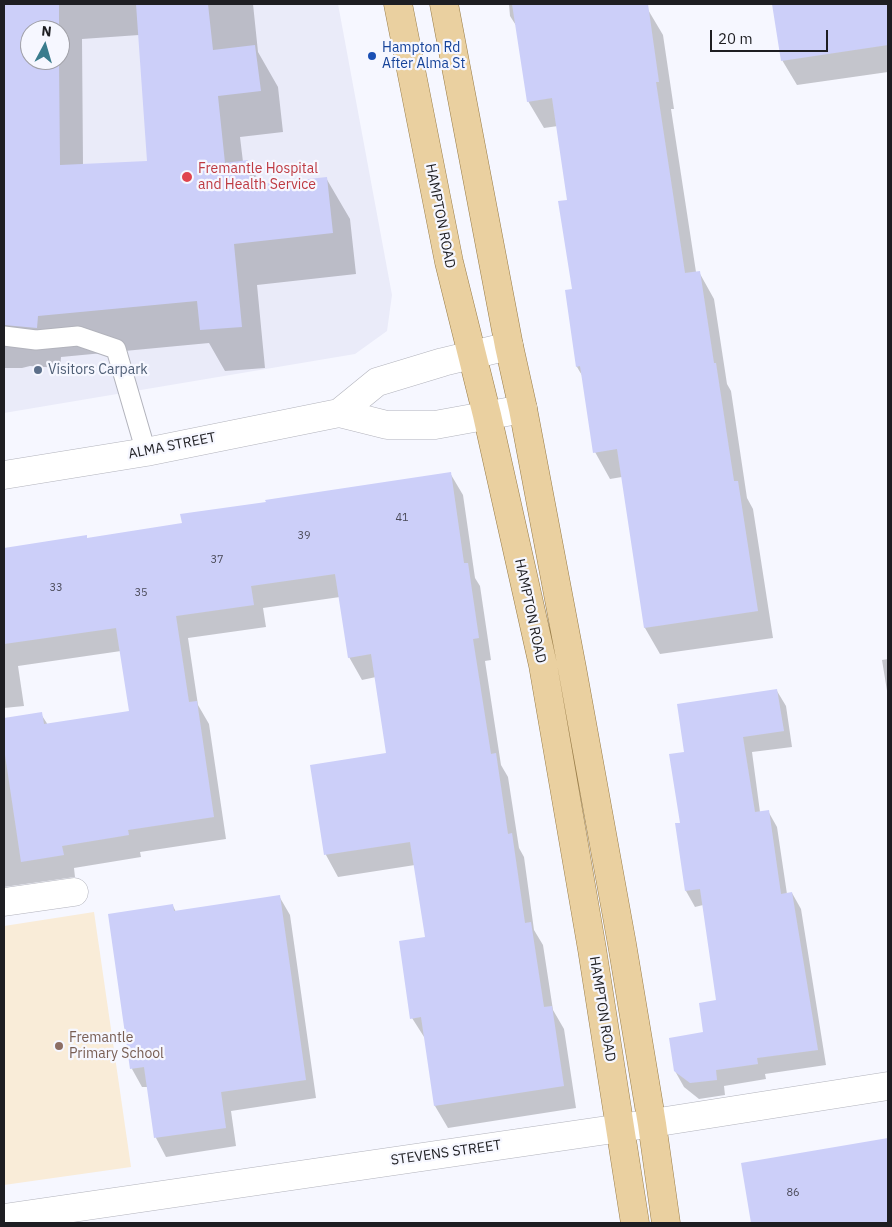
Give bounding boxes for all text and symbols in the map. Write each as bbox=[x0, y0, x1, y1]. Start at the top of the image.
north arrow bbox=[20, 20, 70, 70]
scale bar bbox=[712, 20, 830, 52]
text: N bbox=[40, 22, 52, 41]
text: 20 m bbox=[718, 29, 753, 48]
place label: Hampton Rd After Alma St bbox=[382, 40, 465, 72]
marker: Hampton Rd After Alma St bbox=[366, 50, 378, 62]
place label: Fremantle Hospital and Health Service bbox=[198, 161, 318, 193]
street label: HAMPTON ROAD bbox=[422, 162, 458, 270]
marker: Fremantle Hospital and Health Service bbox=[180, 170, 194, 184]
place label: Visitors Carpark bbox=[48, 362, 148, 378]
marker: Visitors Carpark bbox=[32, 364, 44, 376]
street label: ALMA STREET bbox=[127, 429, 217, 463]
house number: 41 bbox=[395, 511, 409, 525]
house number: 39 bbox=[297, 529, 311, 543]
house number: 37 bbox=[210, 553, 224, 567]
street label: HAMPTON ROAD bbox=[511, 557, 549, 665]
house number: 33 bbox=[49, 581, 63, 595]
house number: 35 bbox=[134, 586, 148, 600]
street label: HAMPTON ROAD bbox=[585, 955, 619, 1063]
place label: Fremantle Primary School bbox=[69, 1030, 164, 1062]
marker: Fremantle Primary School bbox=[53, 1040, 65, 1052]
street label: STEVENS STREET bbox=[390, 1137, 502, 1169]
house number: 86 bbox=[786, 1186, 800, 1200]

